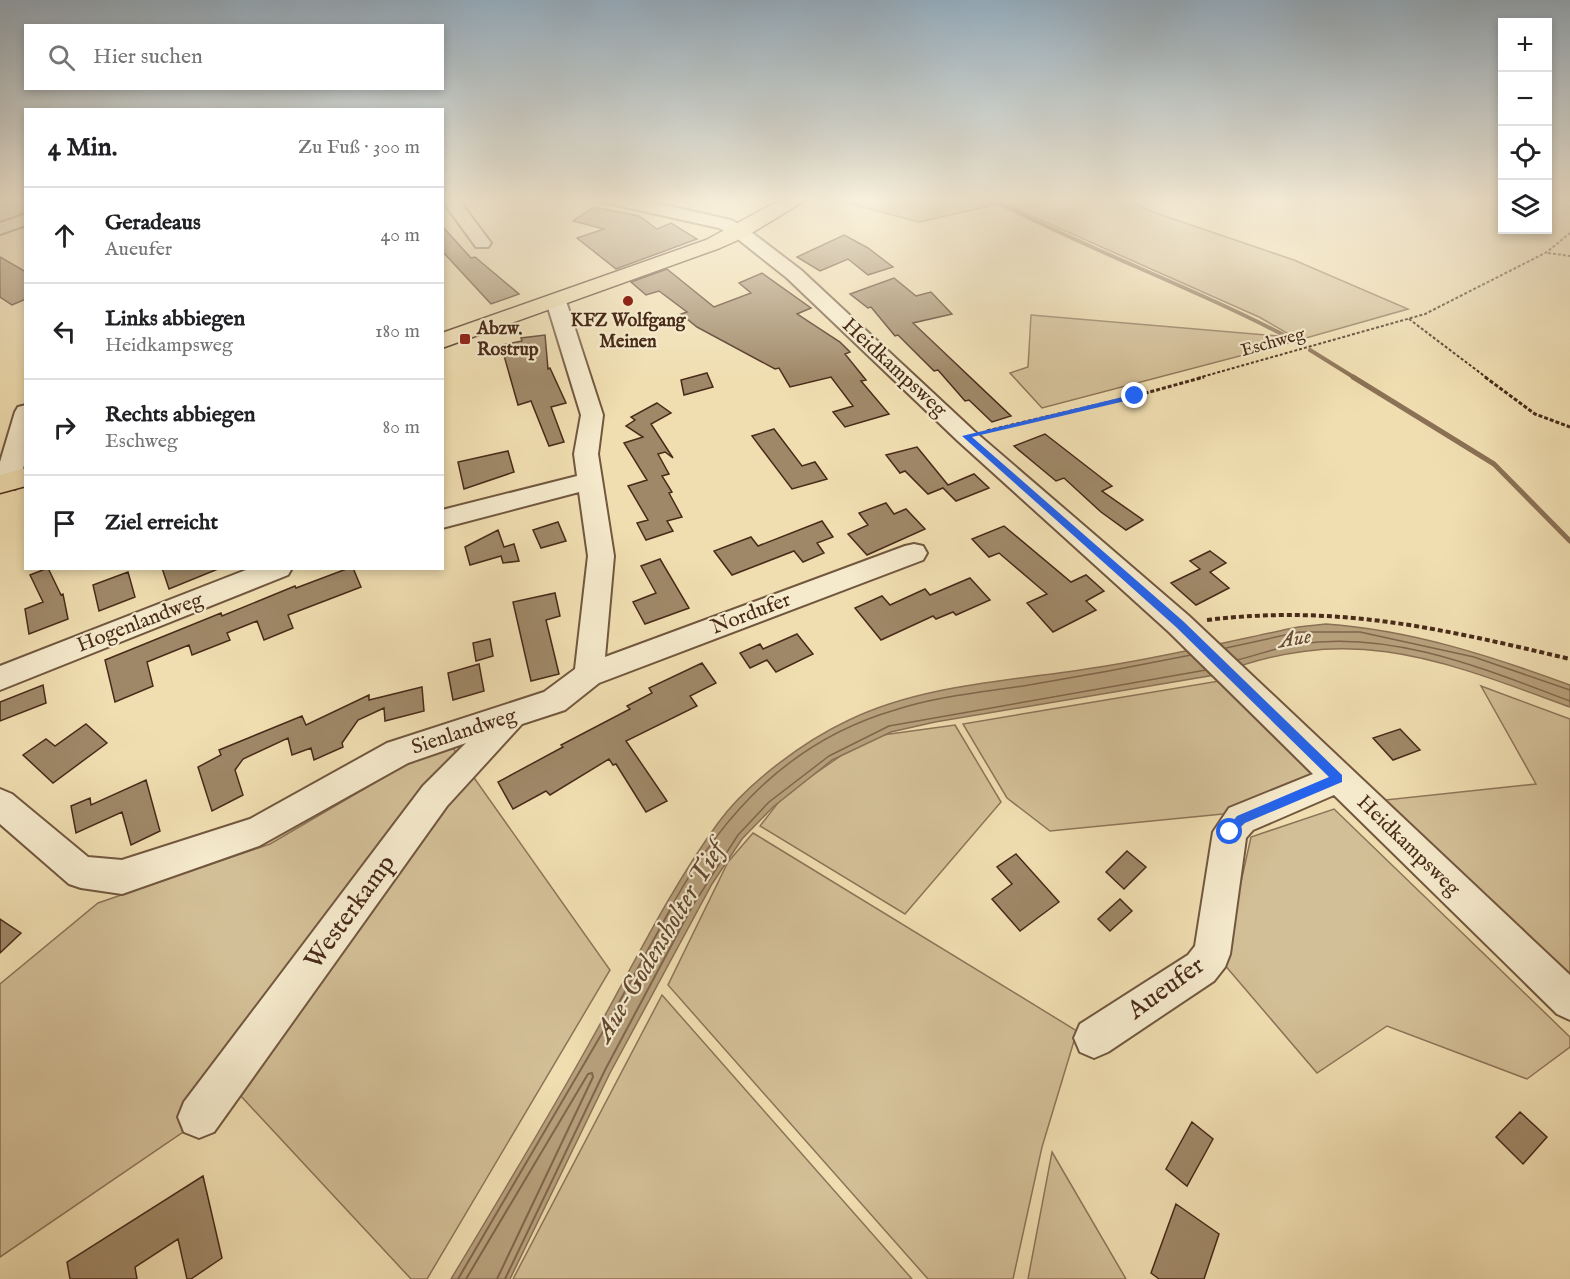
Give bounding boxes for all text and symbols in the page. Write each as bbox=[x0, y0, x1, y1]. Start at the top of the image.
map controls bbox=[1498, 18, 1552, 234]
button: + bbox=[1498, 18, 1552, 72]
search box bbox=[24, 24, 444, 90]
icon: search bbox=[45, 41, 78, 74]
text: Hier suchen bbox=[93, 43, 203, 71]
button: − bbox=[1498, 72, 1552, 126]
button: locate bbox=[1498, 126, 1552, 180]
text: 4 Min. bbox=[48, 131, 117, 164]
text: Zu Fuß · 300 m bbox=[298, 135, 420, 160]
button: layers bbox=[1498, 180, 1552, 234]
text: Geradeaus bbox=[105, 209, 201, 237]
icon: ahead bbox=[48, 219, 81, 252]
text: 40 m bbox=[381, 223, 420, 248]
text: Aueufer bbox=[105, 237, 172, 262]
marker: KFZ Wolfgang Meinen bbox=[621, 294, 635, 308]
text: Links abbiegen bbox=[105, 305, 245, 333]
place label: KFZ Wolfgang Meinen bbox=[570, 310, 687, 354]
street label: Heidkampsweg bbox=[836, 312, 953, 424]
icon: left bbox=[48, 315, 81, 348]
place label: Abzw. Rostrup bbox=[476, 318, 539, 362]
text: 180 m bbox=[375, 319, 420, 344]
street label: Eschweg bbox=[1238, 323, 1308, 363]
marker: Abzw. Rostrup bbox=[458, 332, 472, 346]
text: Heidkampsweg bbox=[105, 333, 233, 358]
route end bbox=[1121, 382, 1147, 408]
text: Rechts abbiegen bbox=[105, 401, 255, 429]
icon: right bbox=[48, 411, 81, 444]
text: 80 m bbox=[383, 415, 420, 440]
text: Eschweg bbox=[105, 429, 178, 454]
icon: arrive bbox=[48, 507, 81, 540]
text: Ziel erreicht bbox=[105, 509, 218, 537]
street label: Hogenlandweg bbox=[73, 586, 207, 659]
street label: Nordufer bbox=[707, 586, 795, 642]
water label: Aue bbox=[1275, 623, 1314, 656]
street label: Sienlandweg bbox=[408, 702, 521, 762]
street label: Heidkampsweg bbox=[1350, 790, 1466, 903]
route start bbox=[1216, 818, 1242, 844]
water label: Aue-Godensholter Tief bbox=[586, 831, 737, 1051]
street label: Westerkamp bbox=[297, 848, 403, 976]
street label: Aueufer bbox=[1120, 949, 1211, 1028]

